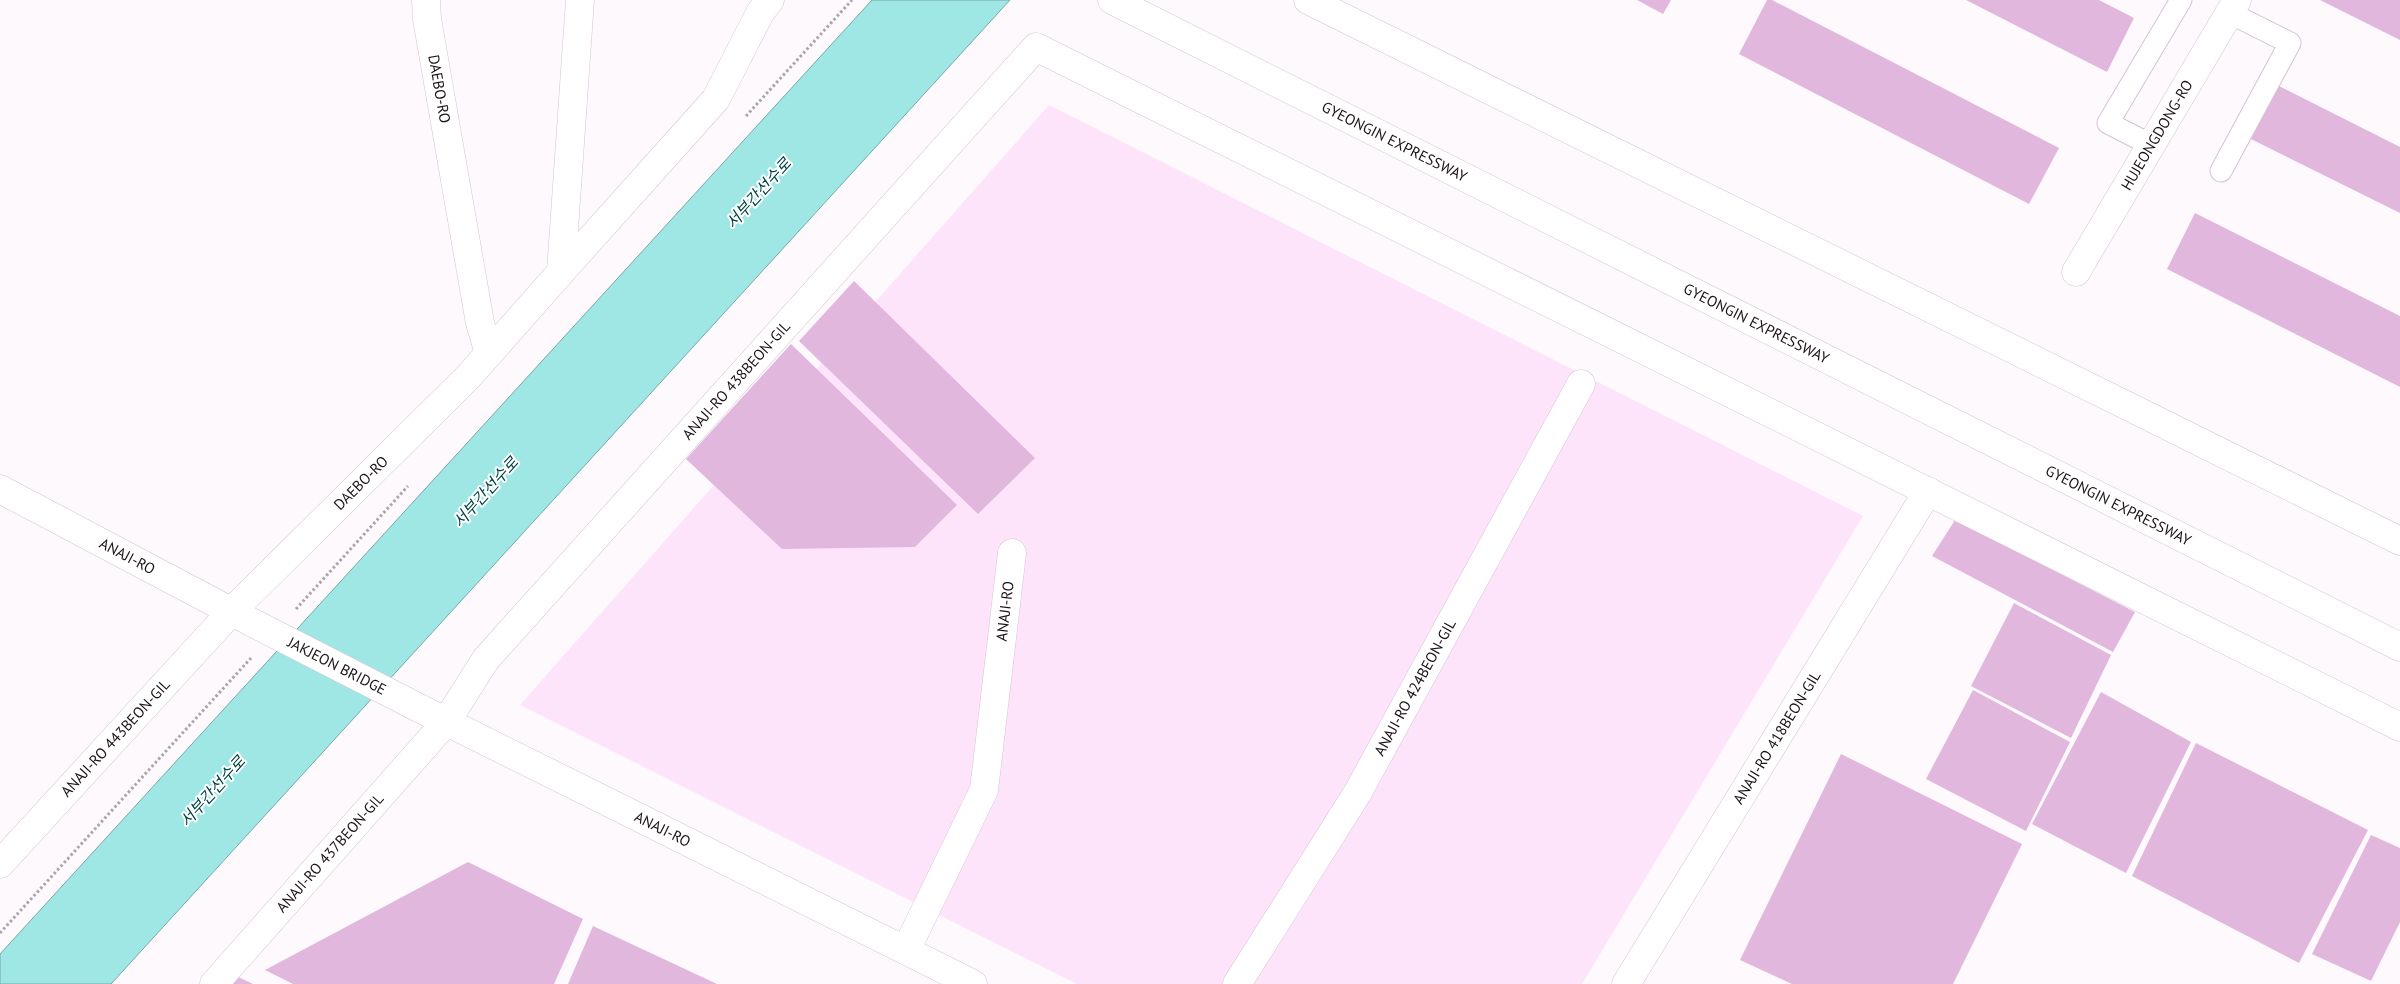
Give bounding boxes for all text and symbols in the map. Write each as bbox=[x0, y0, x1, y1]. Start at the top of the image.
street label: DAEBO-RO bbox=[424, 53, 455, 125]
street label: HUJEONGDONG-RO bbox=[2117, 76, 2197, 194]
street label: GYEONGIN EXPRESSWAY bbox=[1319, 97, 1471, 186]
water label: 서부간선수로 bbox=[721, 153, 796, 233]
street label: GYEONGIN EXPRESSWAY bbox=[1681, 279, 1833, 368]
street label: ANAJI-RO 438BEON-GIL bbox=[678, 317, 794, 443]
street label: DAEBO-RO bbox=[329, 452, 392, 514]
water label: 서부간선수로 bbox=[448, 452, 523, 532]
street label: GYEONGIN EXPRESSWAY bbox=[2042, 460, 2195, 550]
street label: ANAJI-RO bbox=[96, 533, 159, 578]
street label: ANAJI-RO bbox=[992, 580, 1018, 642]
street label: ANAJI-RO 424BEON-GIL bbox=[1370, 615, 1460, 759]
street label: JAKJEON BRIDGE bbox=[284, 632, 390, 699]
street label: ANAJI-RO 418BEON-GIL bbox=[1729, 667, 1825, 807]
street label: ANAJI-RO 443BEON-GIL bbox=[57, 675, 174, 800]
water label: 서부간선수로 bbox=[175, 751, 250, 831]
street label: ANAJI-RO 437BEON-GIL bbox=[272, 789, 388, 916]
street label: ANAJI-RO bbox=[631, 807, 694, 851]

